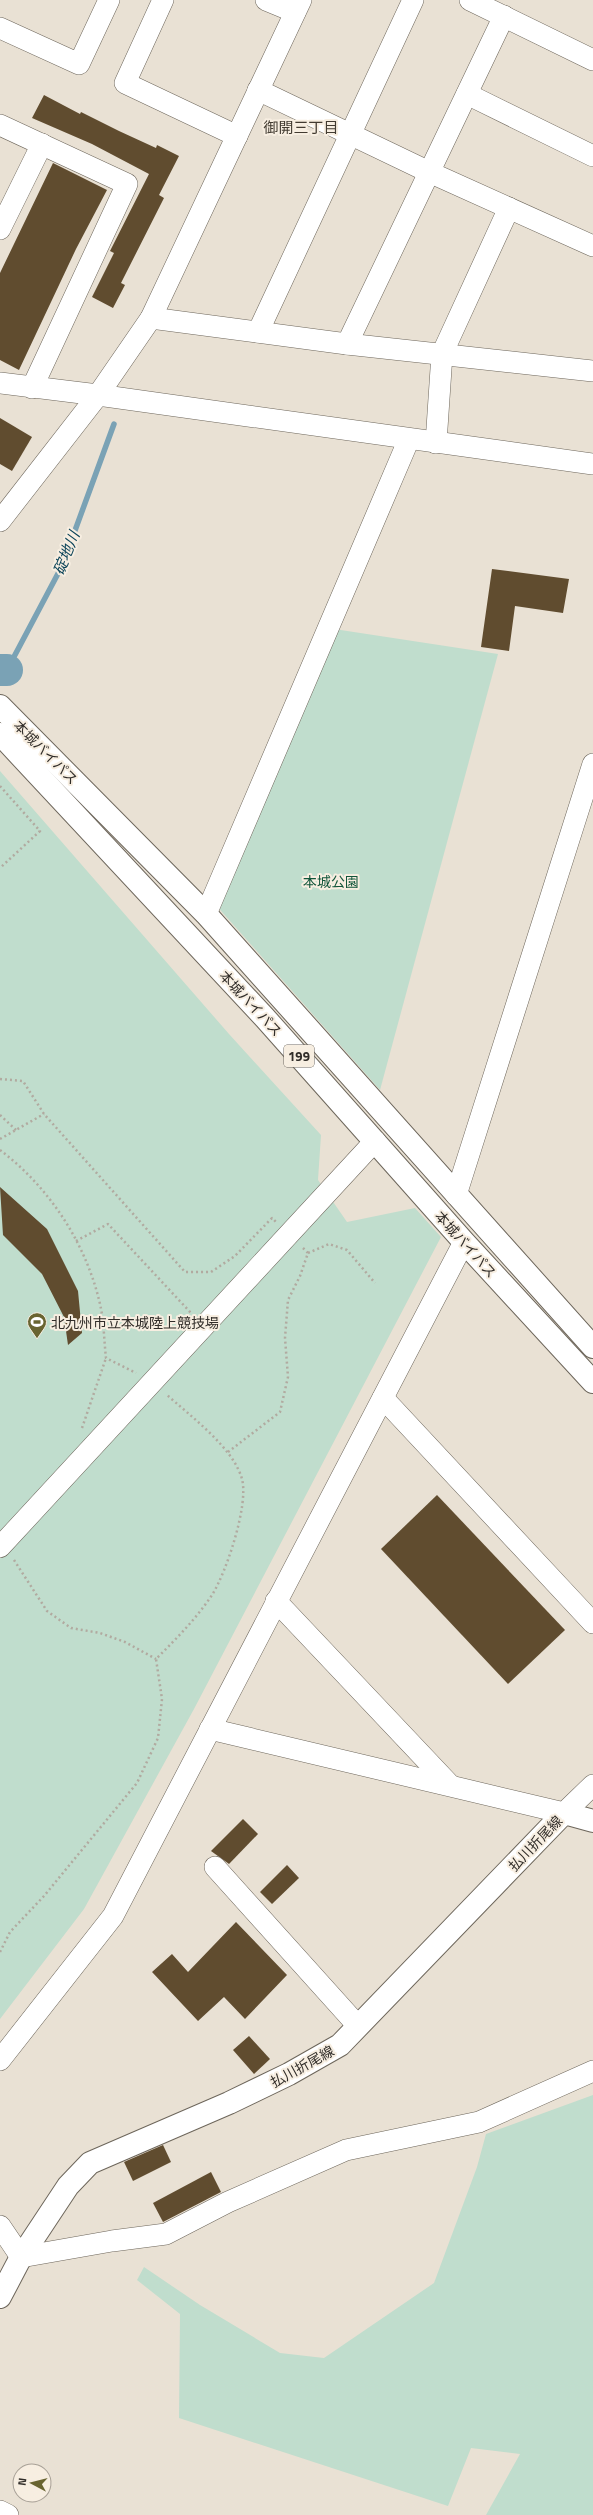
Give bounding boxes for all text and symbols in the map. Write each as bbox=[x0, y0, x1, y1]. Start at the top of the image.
district label: 御開三丁目 bbox=[263, 116, 339, 139]
water label: 碇地川 bbox=[47, 526, 86, 578]
street label: 本城バイパス bbox=[9, 715, 83, 789]
park label: 本城公園 bbox=[303, 871, 359, 892]
street label: 本城バイパス bbox=[215, 965, 287, 1041]
road number: 199 bbox=[284, 1045, 314, 1067]
street label: 本城バイパス bbox=[430, 1206, 502, 1282]
sports icon: 北九州市立本城陸上競技場 bbox=[26, 1311, 48, 1339]
place label: 北九州市立本城陸上競技場 bbox=[51, 1312, 219, 1333]
street label: 払川折尾線 bbox=[503, 1811, 567, 1875]
street label: 払川折尾線 bbox=[266, 2040, 338, 2092]
north arrow bbox=[12, 2463, 52, 2503]
text: N bbox=[14, 2477, 30, 2487]

